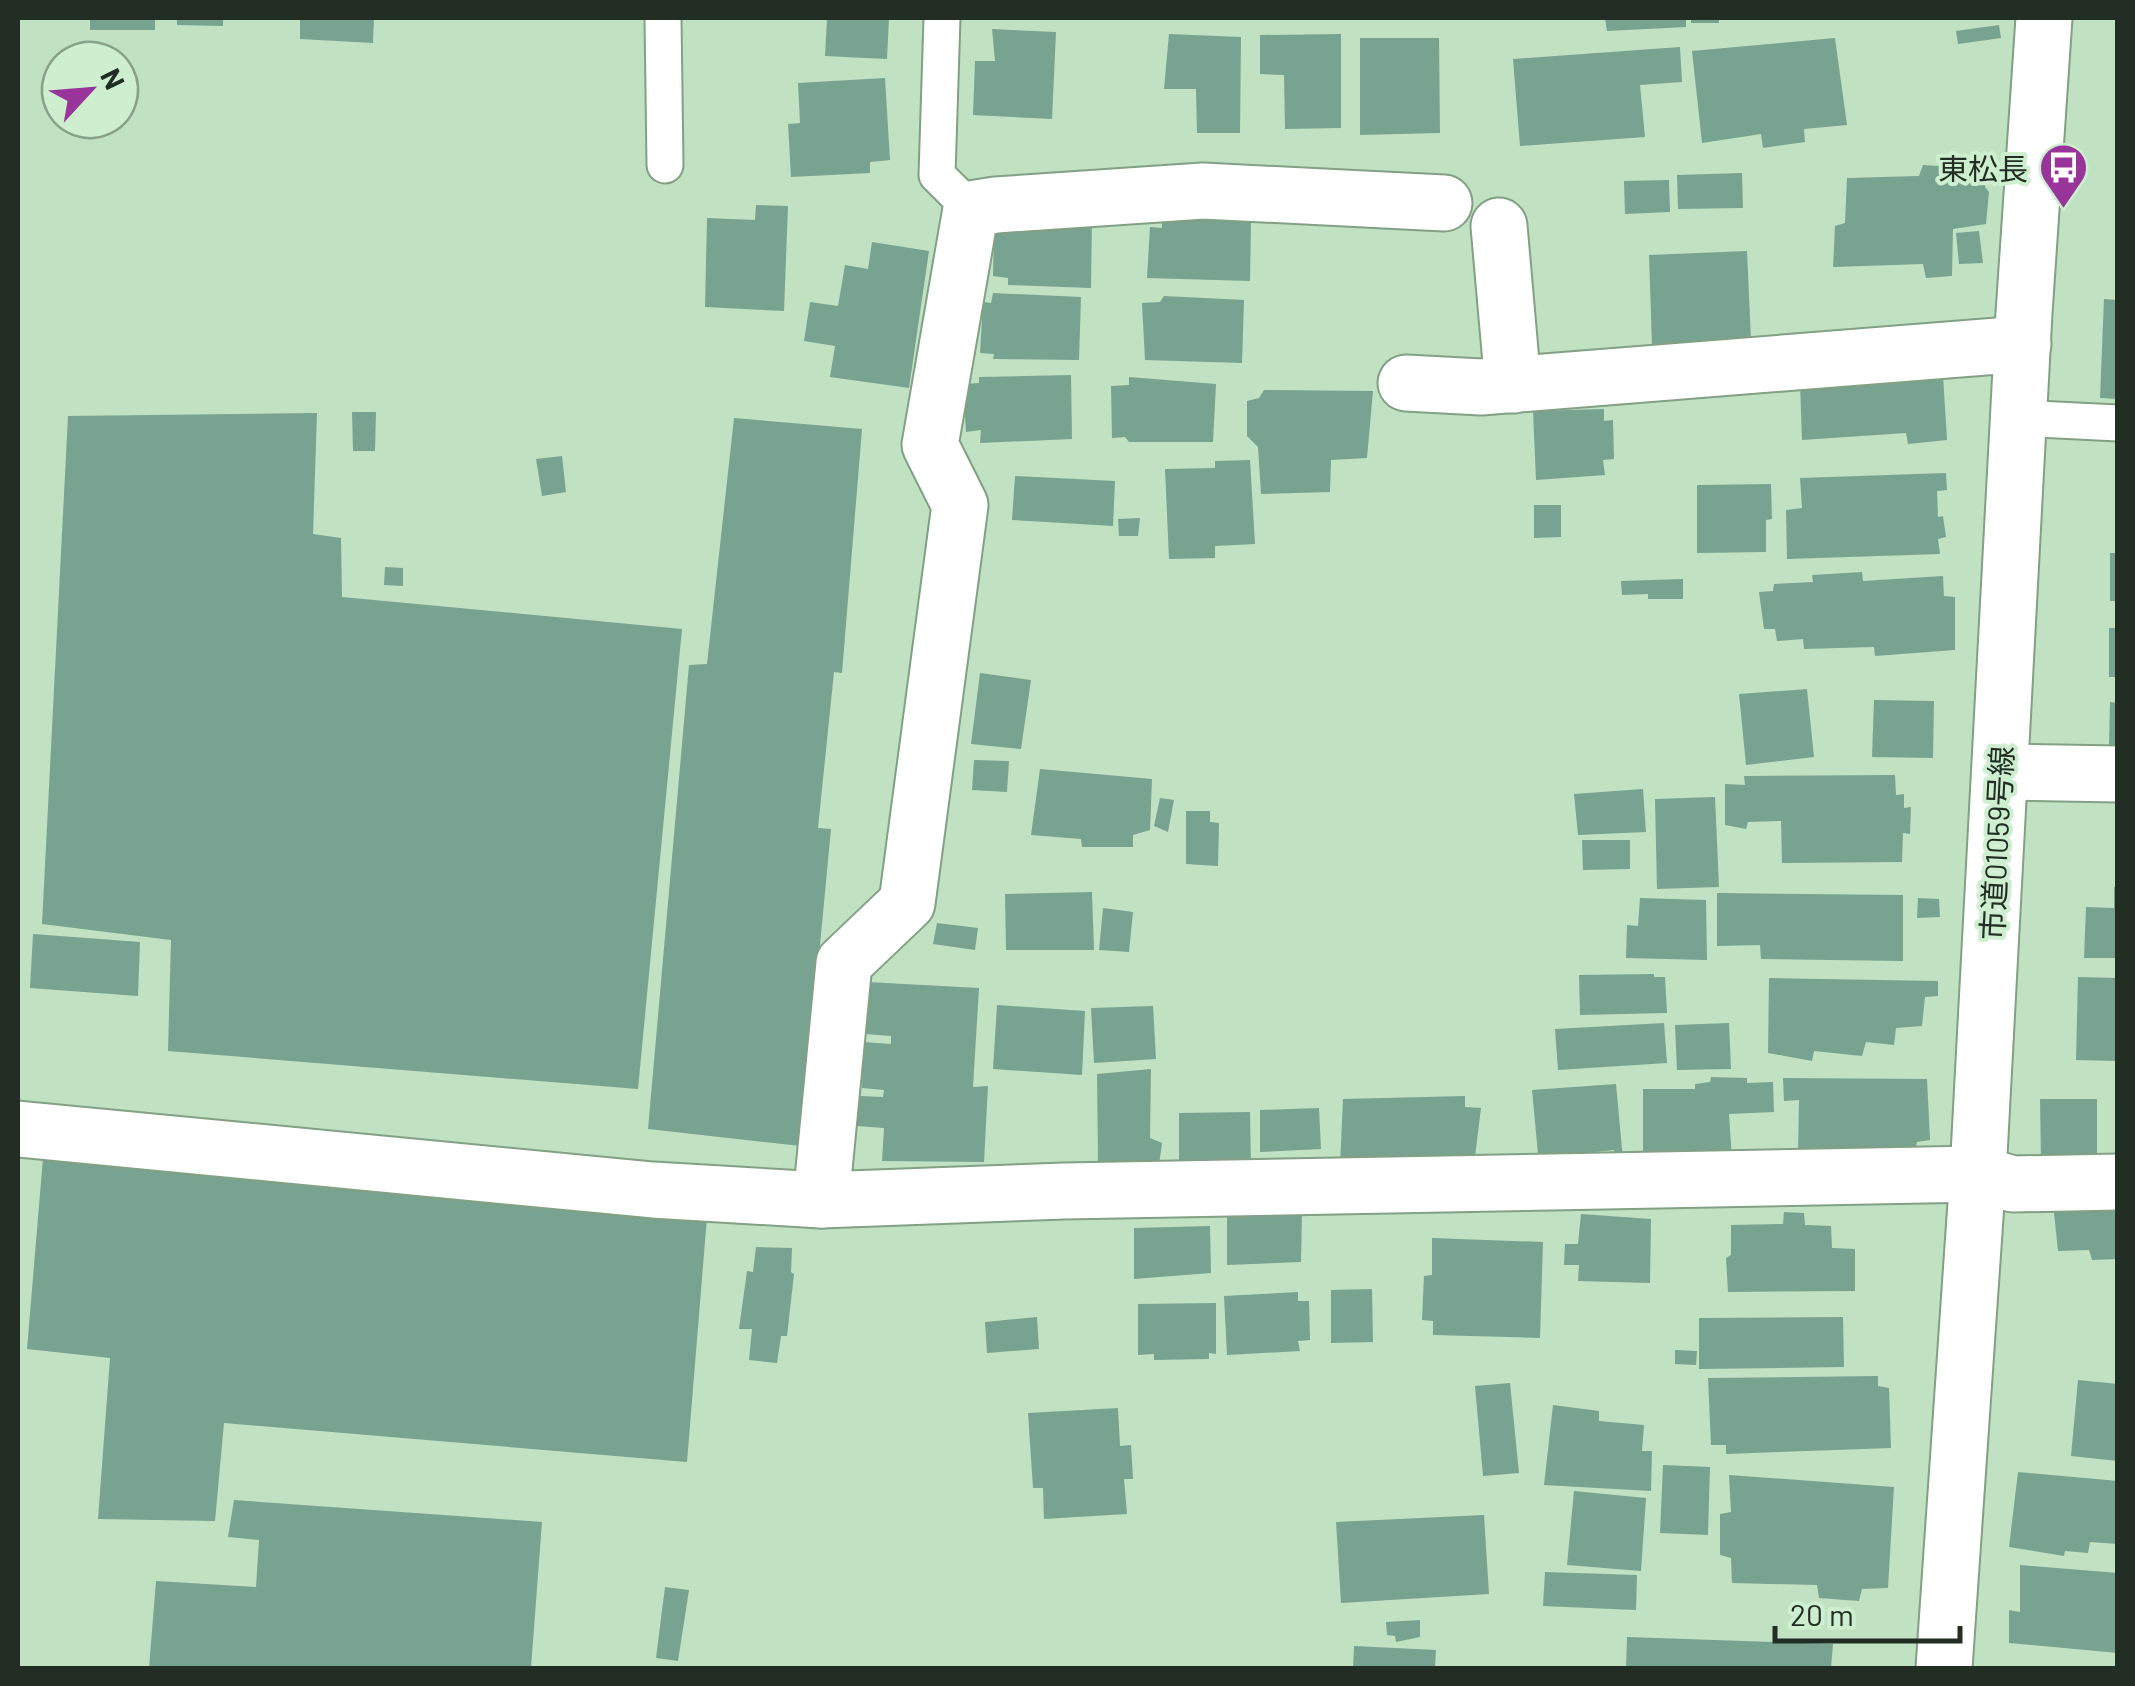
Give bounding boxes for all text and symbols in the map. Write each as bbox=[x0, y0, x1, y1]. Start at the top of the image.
north arrow bbox=[40, 40, 140, 140]
text: N bbox=[94, 63, 133, 94]
bus stop icon: 東松長 bbox=[2037, 142, 2089, 210]
place label: 東松長 bbox=[1938, 150, 2028, 186]
street label: 市道01059号線 bbox=[1973, 745, 2019, 941]
scale bar bbox=[1775, 1581, 1960, 1643]
text: 20 m bbox=[1790, 1596, 1854, 1632]

